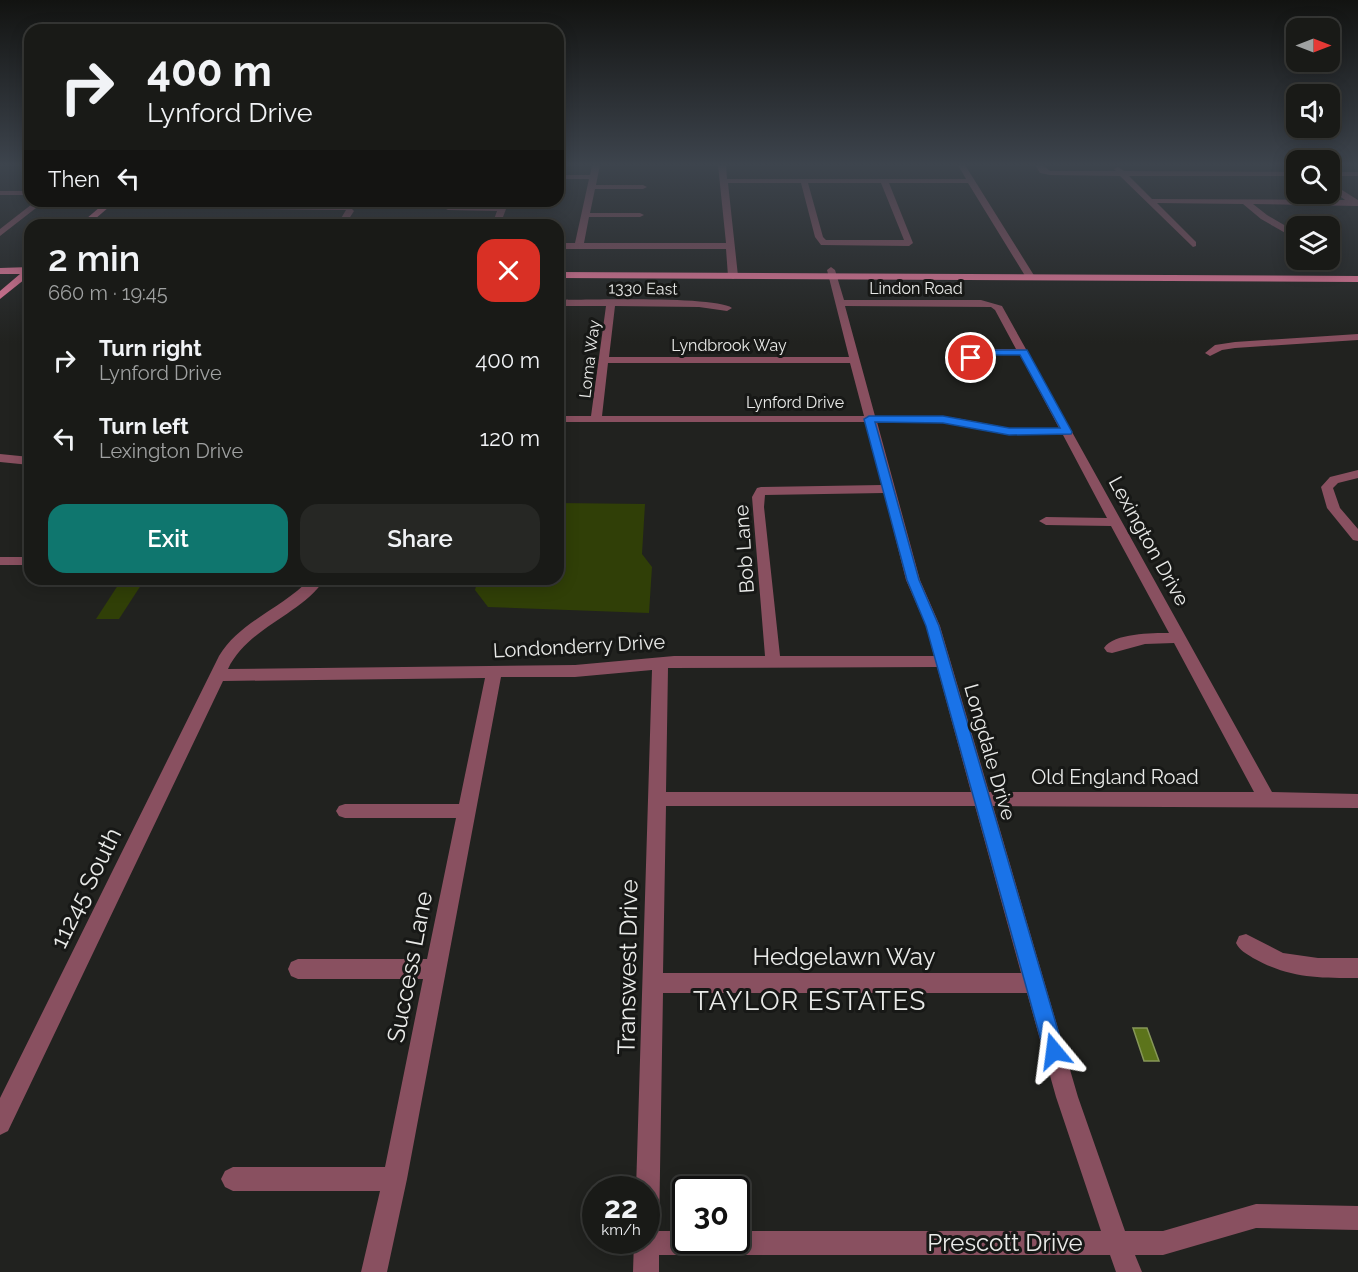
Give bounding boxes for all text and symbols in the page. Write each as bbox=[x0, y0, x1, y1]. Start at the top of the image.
north arrow bbox=[1286, 18, 1340, 72]
map controls bbox=[1286, 18, 1340, 270]
text: 400 m bbox=[147, 47, 272, 96]
icon: right bbox=[48, 48, 126, 126]
button: sound bbox=[1286, 84, 1340, 138]
text: Lynford Drive bbox=[147, 97, 313, 128]
button: search bbox=[1286, 150, 1340, 204]
icon: left bbox=[112, 162, 145, 195]
text: Then bbox=[48, 166, 100, 192]
button: layers bbox=[1286, 216, 1340, 270]
text: 2 min bbox=[48, 237, 140, 279]
button: close bbox=[477, 239, 540, 302]
street label: 1330 East bbox=[608, 278, 678, 299]
street label: Lindon Road bbox=[869, 279, 963, 298]
text: 660 m · 19:45 bbox=[48, 281, 168, 305]
street label: Loma Way bbox=[575, 319, 604, 399]
pin bbox=[945, 332, 996, 383]
text: Turn right bbox=[99, 335, 202, 361]
street label: Lyndbrook Way bbox=[671, 336, 787, 355]
icon: arrive bbox=[954, 341, 987, 374]
icon: right bbox=[48, 344, 81, 377]
text: 400 m bbox=[475, 347, 540, 373]
text: Lynford Drive bbox=[99, 361, 222, 385]
street label: Lynford Drive bbox=[746, 393, 844, 412]
text: Turn left bbox=[99, 413, 189, 439]
icon: left bbox=[48, 422, 81, 455]
text: 120 m bbox=[480, 425, 540, 451]
text: Lexington Drive bbox=[99, 439, 243, 463]
street label: Lexington Drive bbox=[1104, 472, 1195, 610]
button: Exit bbox=[48, 504, 288, 573]
button: Share bbox=[300, 504, 540, 573]
street label: Bob Lane bbox=[729, 504, 759, 594]
street label: Londonderry Drive bbox=[492, 629, 666, 662]
street label: Longdale Drive bbox=[959, 681, 1021, 823]
street label: Old England Road bbox=[1031, 765, 1199, 789]
street label: 11245 South bbox=[44, 823, 127, 953]
street label: Transwest Drive bbox=[611, 879, 644, 1055]
street label: Success Lane bbox=[381, 889, 438, 1045]
street label: Hedgelawn Way bbox=[752, 942, 936, 971]
district label: TAYLOR ESTATES bbox=[693, 986, 927, 1016]
position arrow bbox=[1022, 1019, 1086, 1083]
speed limit sign: 30 bbox=[672, 1176, 750, 1254]
text: 22 bbox=[604, 1190, 638, 1225]
text: km/h bbox=[601, 1221, 641, 1239]
street label: Prescott Drive bbox=[927, 1228, 1083, 1257]

